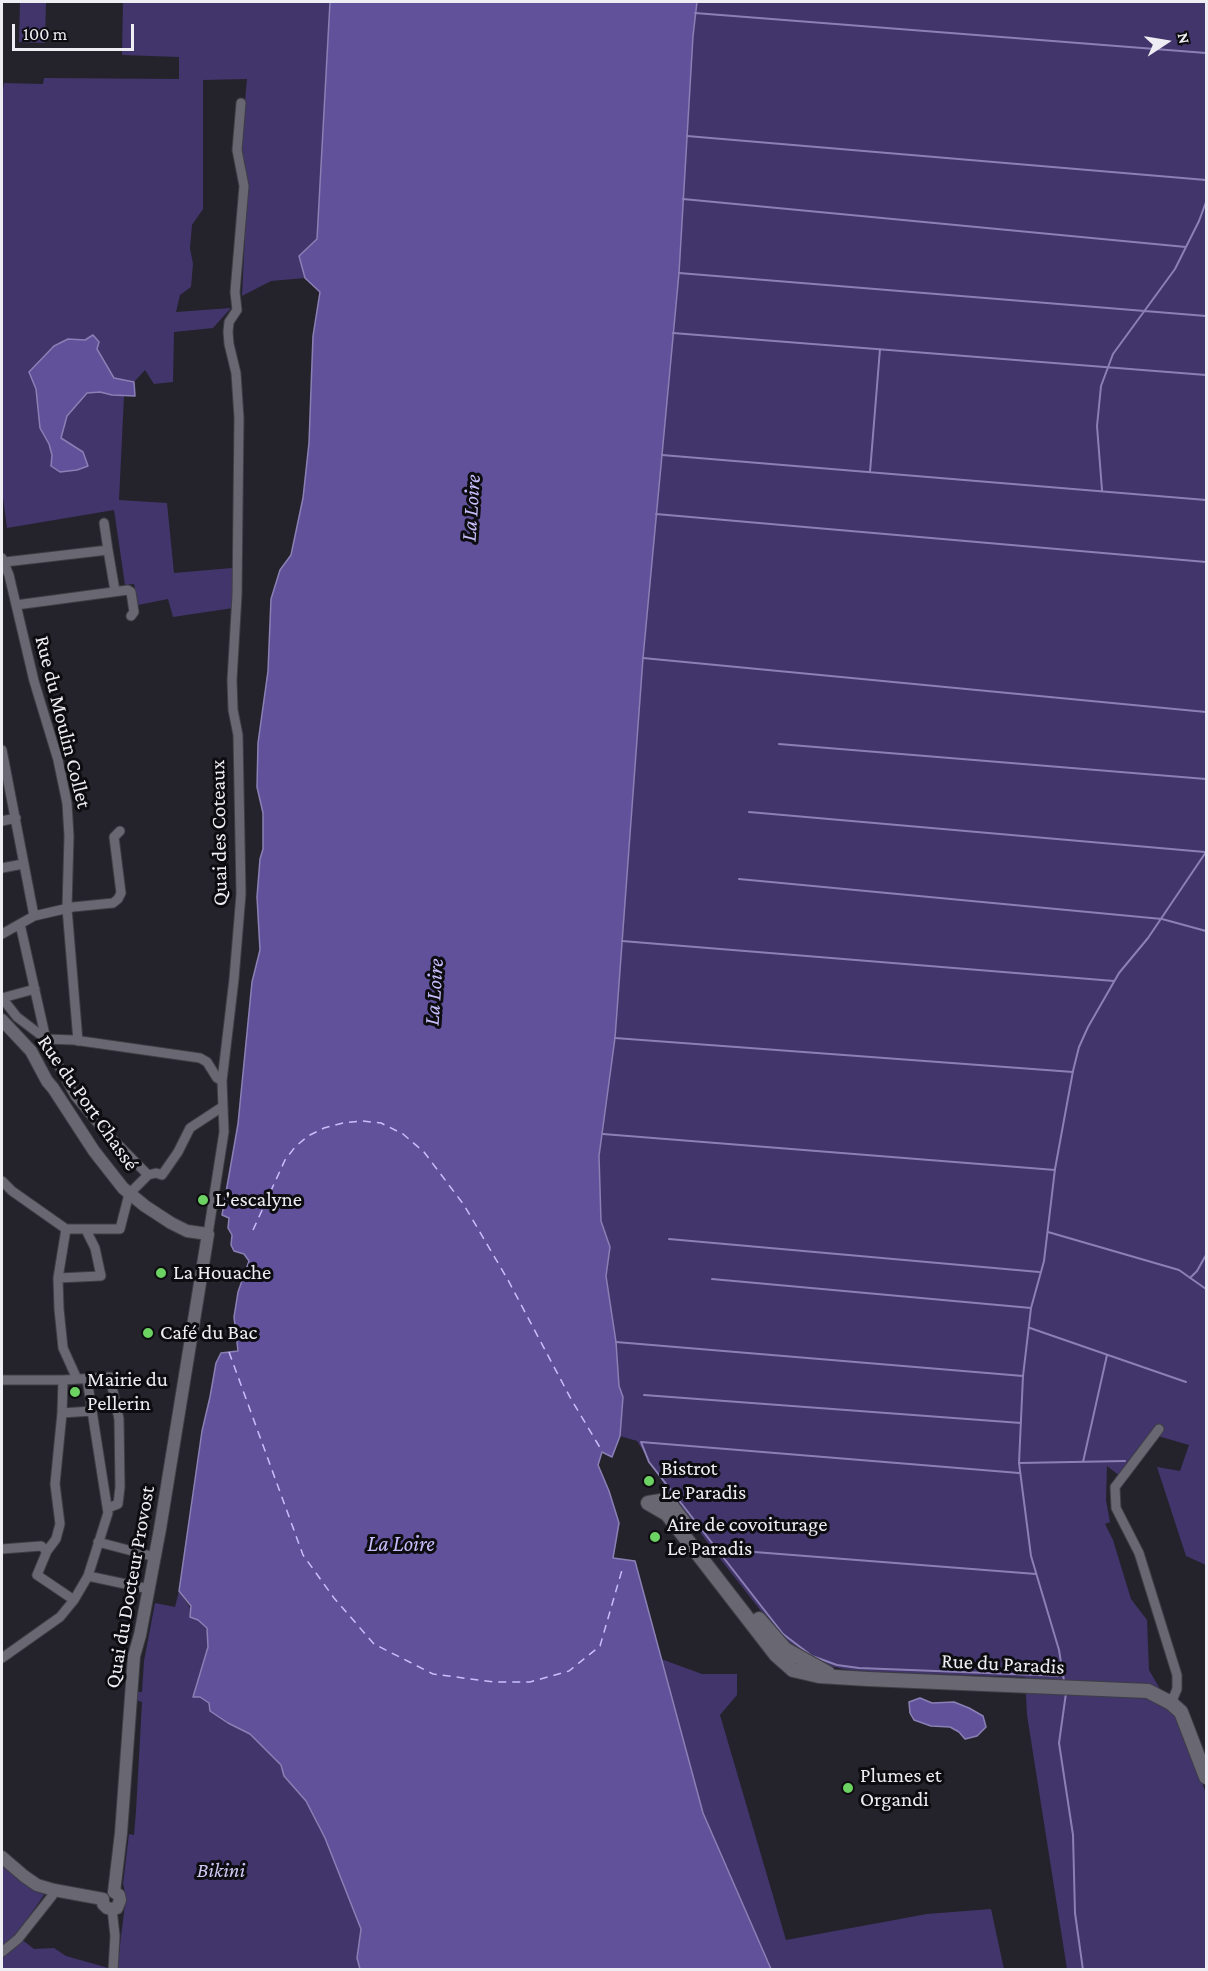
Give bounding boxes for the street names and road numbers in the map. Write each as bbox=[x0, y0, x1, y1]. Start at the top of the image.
street label: Rue du Moulin Collet bbox=[29, 633, 97, 811]
street label: Quai des Coteaux bbox=[205, 760, 233, 906]
street label: Rue du Port Chassé bbox=[32, 1030, 144, 1176]
street label: Quai du Docteur Provost bbox=[100, 1484, 160, 1690]
street label: Rue du Paradis bbox=[941, 1648, 1065, 1680]

